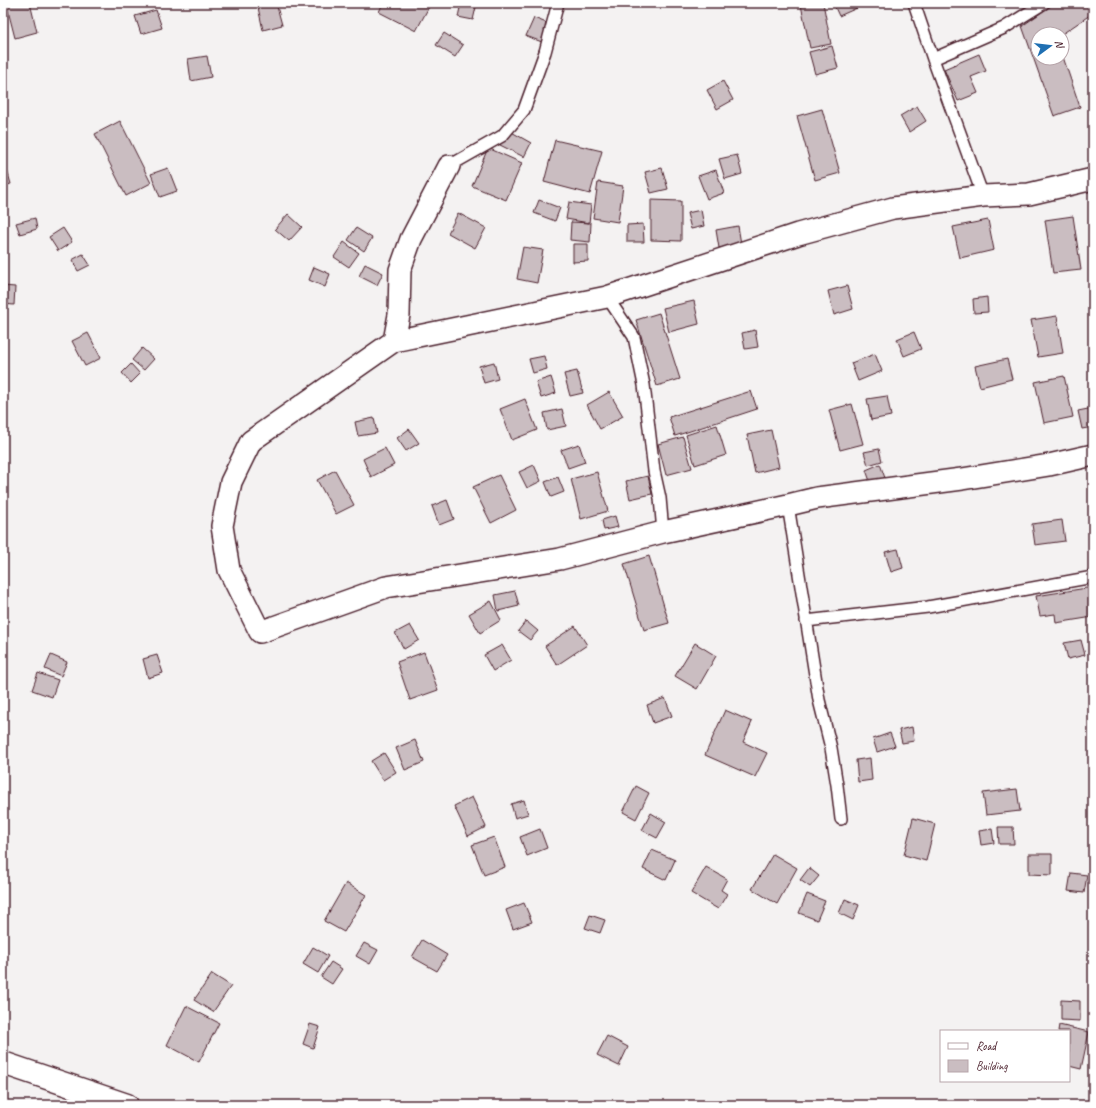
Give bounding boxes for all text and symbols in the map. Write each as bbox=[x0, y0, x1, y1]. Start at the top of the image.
north arrow bbox=[1030, 26, 1070, 66]
text: N bbox=[1052, 38, 1068, 51]
legend bbox=[940, 1030, 1070, 1082]
text: Road bbox=[976, 1038, 998, 1054]
text: Building bbox=[976, 1058, 1008, 1074]

